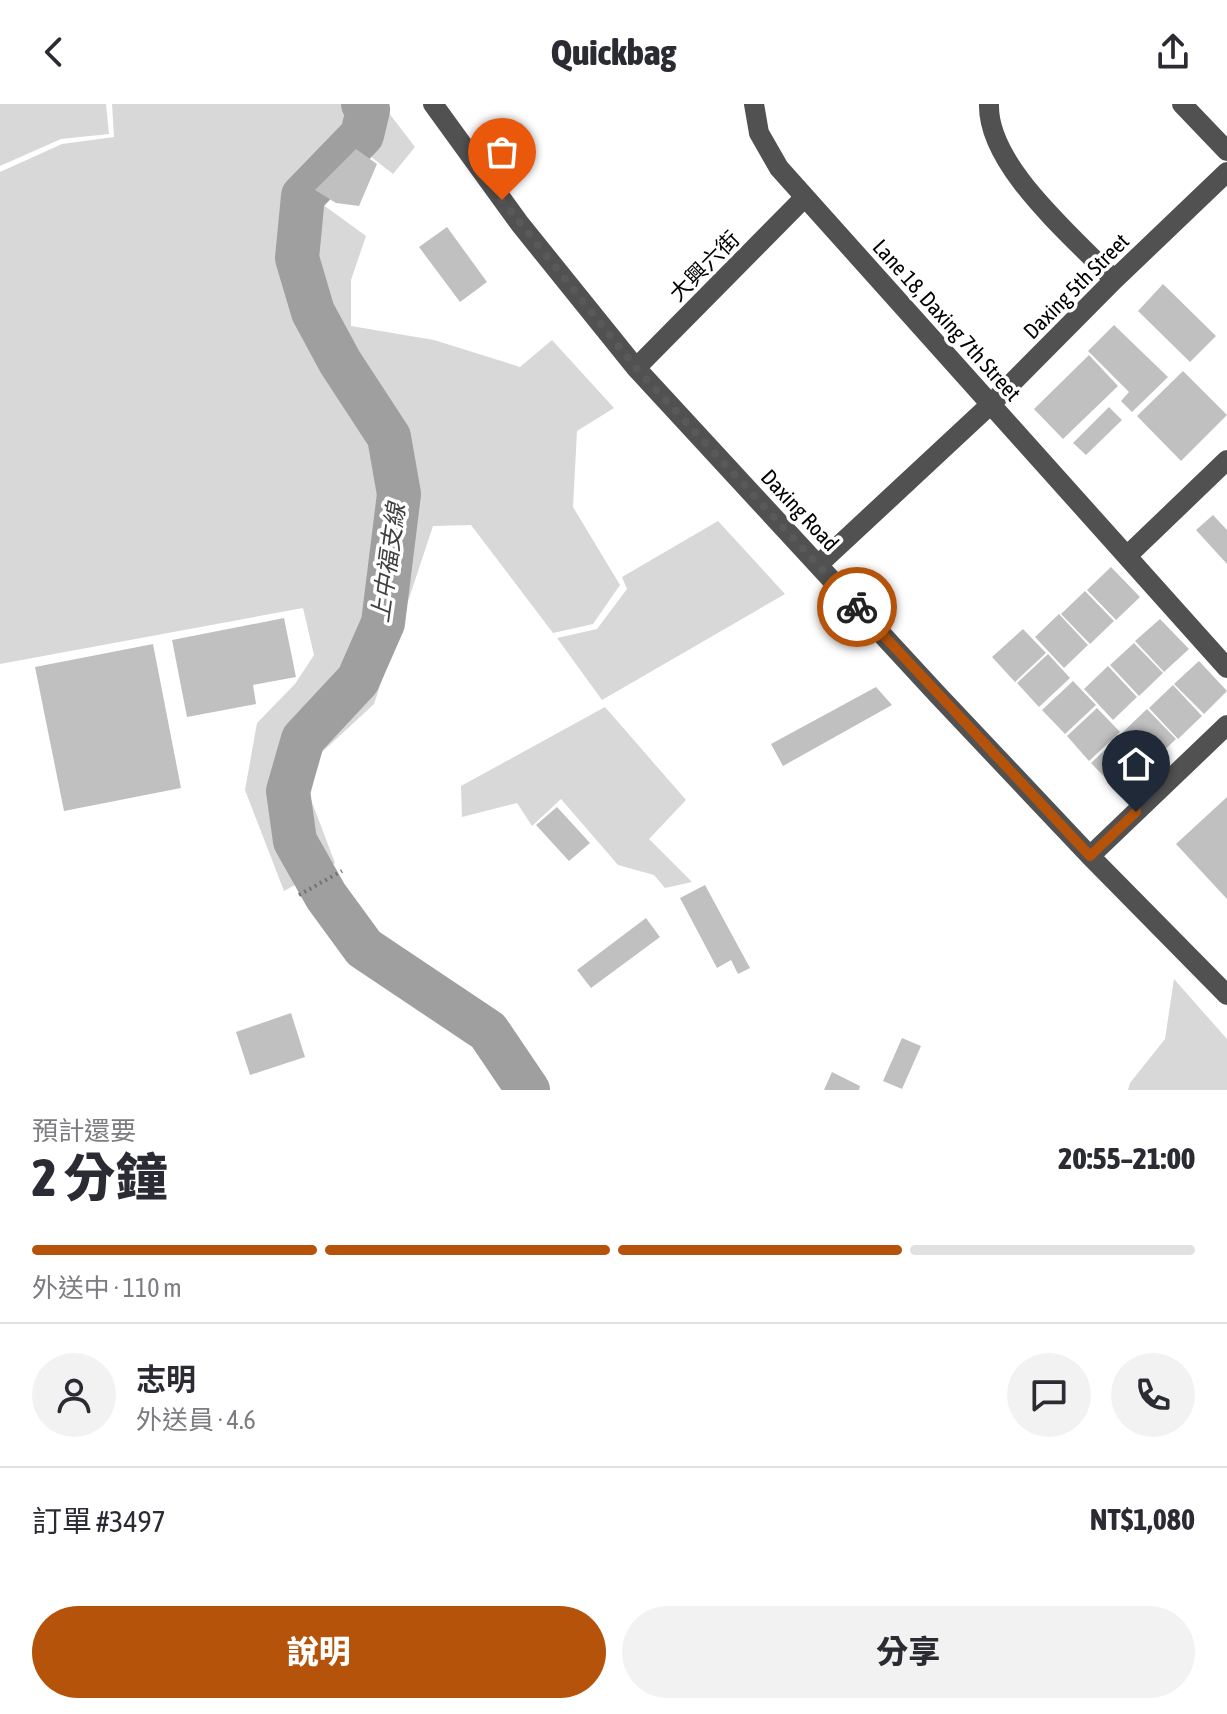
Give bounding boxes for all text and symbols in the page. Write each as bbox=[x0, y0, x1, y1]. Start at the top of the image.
icon: back bbox=[32, 30, 76, 74]
icon: share bbox=[1151, 30, 1195, 74]
text: Quickbag bbox=[551, 31, 676, 73]
pin bbox=[468, 118, 536, 200]
icon: bag bbox=[480, 130, 524, 174]
street label: 大興六街 bbox=[664, 226, 744, 306]
street label: Daxing 5th Street bbox=[1018, 228, 1134, 344]
street label: Lane 18, Daxing 7th Street bbox=[868, 234, 1026, 406]
street label: Daxing Road bbox=[756, 464, 844, 556]
water label: 上中福支線 bbox=[366, 499, 410, 624]
courier bbox=[817, 567, 897, 647]
icon: bike bbox=[835, 585, 879, 629]
pin bbox=[1102, 730, 1170, 812]
icon: home bbox=[1114, 742, 1158, 786]
text: 預計還要 bbox=[32, 1116, 136, 1146]
text: 20:55–21:00 bbox=[1058, 1141, 1195, 1175]
text: 2 分鐘 bbox=[32, 1147, 168, 1207]
text: 外送中 · 110 m bbox=[32, 1273, 182, 1303]
button: person bbox=[32, 1353, 116, 1437]
button: chat bbox=[1007, 1353, 1091, 1437]
button: phone bbox=[1111, 1353, 1195, 1437]
text: 志明 bbox=[136, 1362, 196, 1396]
text: 外送員 · 4.6 bbox=[136, 1405, 256, 1435]
text: NT$1,080 bbox=[1090, 1502, 1195, 1536]
text: 訂單 #3497 bbox=[32, 1504, 166, 1538]
button: 說明 bbox=[32, 1606, 606, 1698]
button: 分享 bbox=[622, 1606, 1195, 1698]

